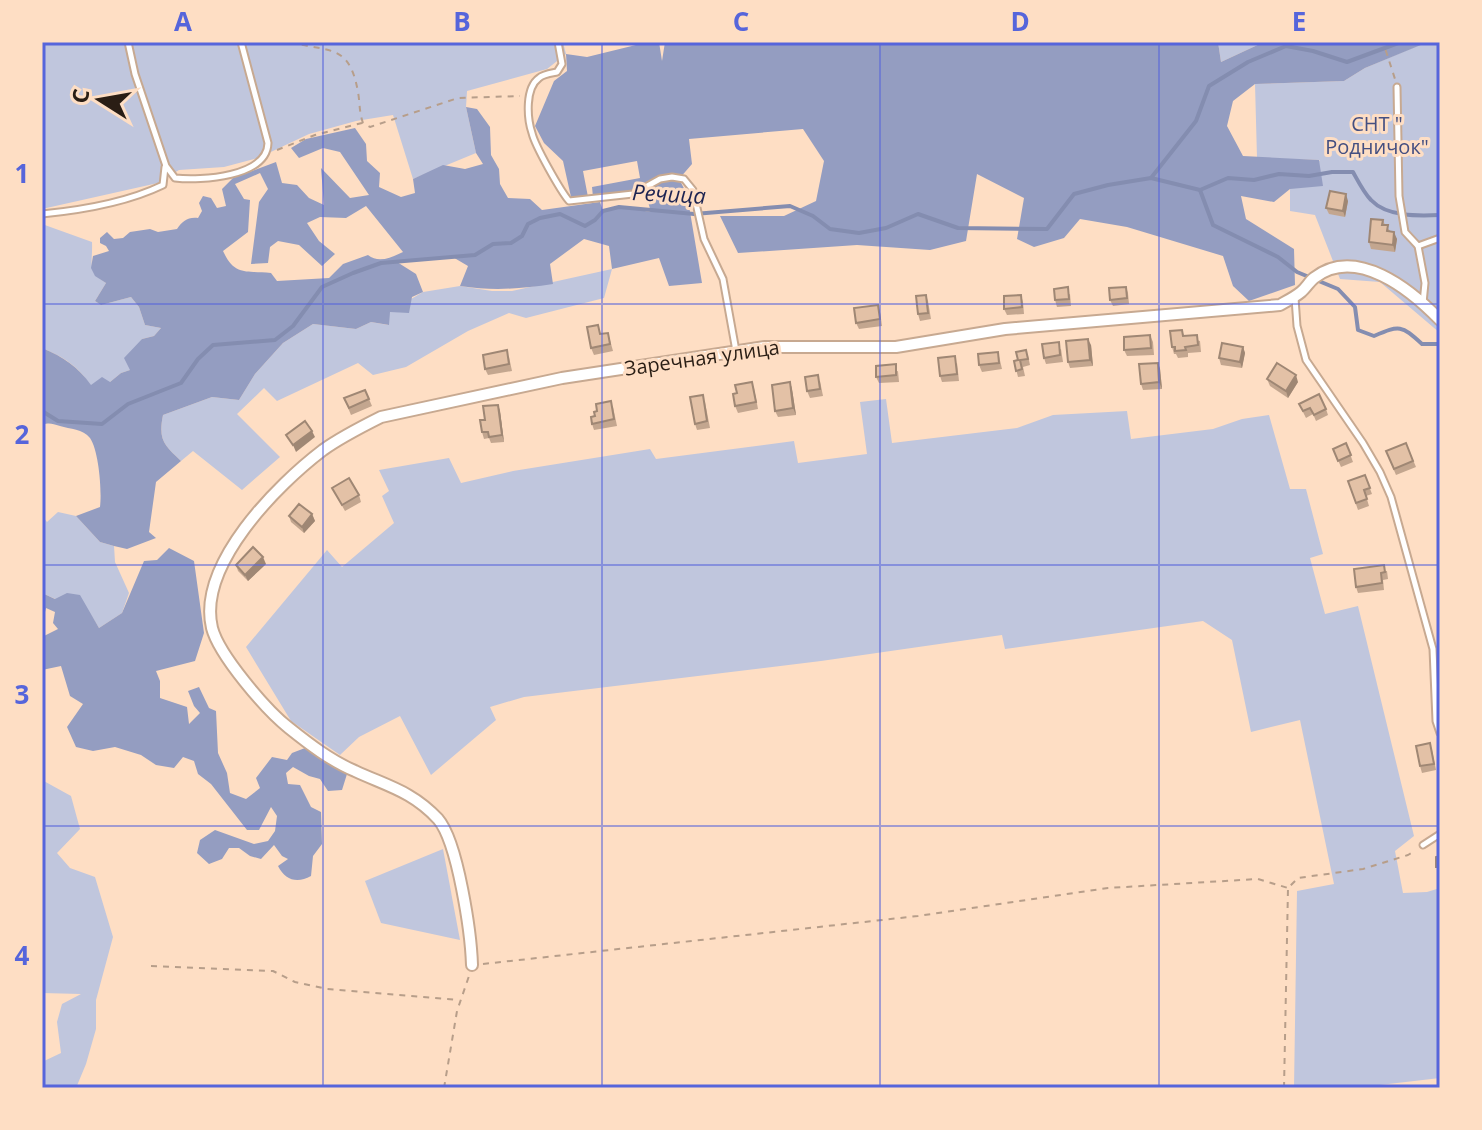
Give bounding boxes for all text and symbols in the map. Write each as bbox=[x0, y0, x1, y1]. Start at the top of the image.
text: A bbox=[174, 3, 192, 39]
text: B bbox=[453, 3, 471, 39]
text: C bbox=[733, 3, 749, 39]
text: D bbox=[1010, 3, 1030, 39]
text: E bbox=[1292, 3, 1306, 39]
north arrow bbox=[60, 60, 140, 140]
text: С bbox=[63, 86, 95, 106]
park label: СНТ " Родничок" bbox=[1325, 110, 1429, 160]
text: 1 bbox=[15, 155, 29, 191]
water label: Речица bbox=[631, 176, 707, 210]
street label: Заречная улица bbox=[623, 333, 781, 382]
text: 2 bbox=[15, 416, 30, 452]
text: 3 bbox=[15, 676, 29, 712]
text: 4 bbox=[15, 937, 30, 973]

